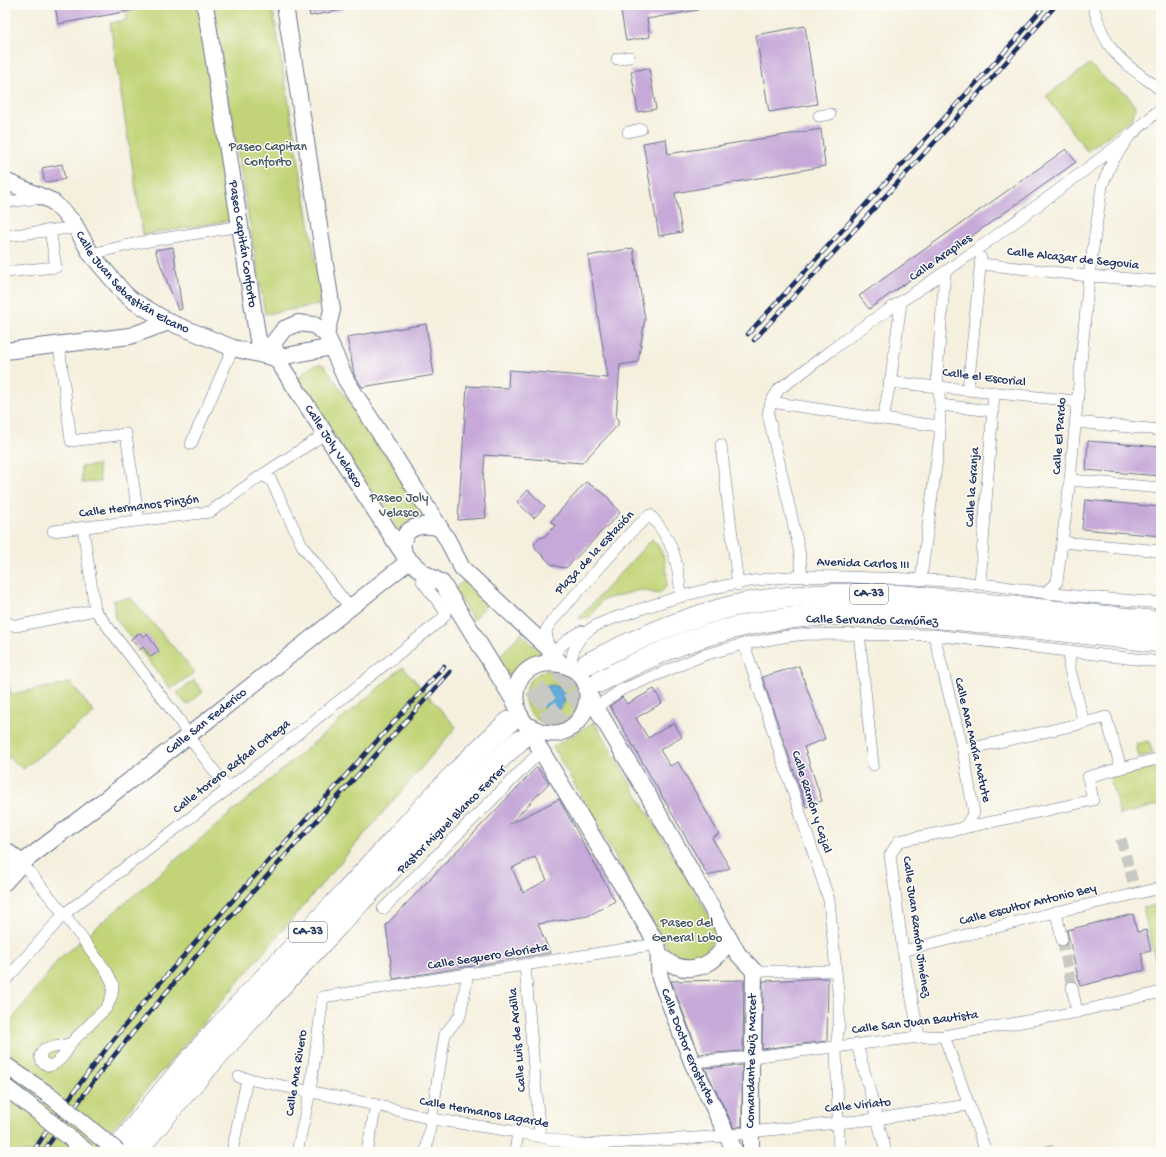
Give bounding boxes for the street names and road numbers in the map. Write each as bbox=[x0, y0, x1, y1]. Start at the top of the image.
street label: Paseo Capitán Conforto bbox=[225, 178, 260, 309]
street label: Calle Juan Sebastián Elcano bbox=[72, 228, 192, 337]
street label: Calle Arapiles bbox=[907, 230, 976, 285]
street label: Calle Alcazar de Segovia bbox=[1006, 245, 1141, 273]
street label: Calle el Escorial bbox=[941, 365, 1027, 391]
street label: Calle El Pardo bbox=[1050, 397, 1070, 475]
street label: Calle Joly Velasco bbox=[301, 402, 366, 491]
street label: Calle la Granja bbox=[963, 446, 983, 527]
street label: Calle Hermanos Pinzón bbox=[78, 492, 201, 522]
street label: Plaza de la Estación bbox=[552, 507, 638, 599]
street label: Avenida Carlos III bbox=[816, 555, 910, 573]
road number: CA-33 bbox=[850, 584, 888, 604]
street label: Calle Servando Camúñez bbox=[806, 612, 939, 630]
street label: Calle Ana María Matute bbox=[950, 676, 994, 804]
street label: Calle San Federico bbox=[163, 685, 250, 758]
street label: Calle torero Rafael Ortega bbox=[170, 716, 294, 817]
street label: Calle Ramón y Cajal bbox=[787, 749, 835, 855]
street label: Pastor Miguel Blanco Ferrer bbox=[394, 761, 511, 878]
street label: Calle Juan Ramón Jiménez bbox=[899, 855, 934, 1000]
street label: Calle Escultor Antonio Bey bbox=[958, 881, 1098, 929]
road number: CA-33 bbox=[289, 922, 327, 942]
street label: Calle Sequero Glorieta bbox=[427, 940, 550, 974]
street label: Calle Doctor Erostarbe bbox=[657, 986, 719, 1107]
street label: Calle Luis de Ardilla bbox=[506, 987, 530, 1093]
street label: Comandante Ruiz Marcet bbox=[743, 992, 761, 1128]
street label: Calle San Juan Bautista bbox=[851, 1008, 980, 1038]
street label: Calle Ana Rivero bbox=[283, 1028, 311, 1117]
street label: Calle Hermanos Lagarde bbox=[418, 1094, 550, 1132]
street label: Calle Viriato bbox=[824, 1095, 892, 1117]

